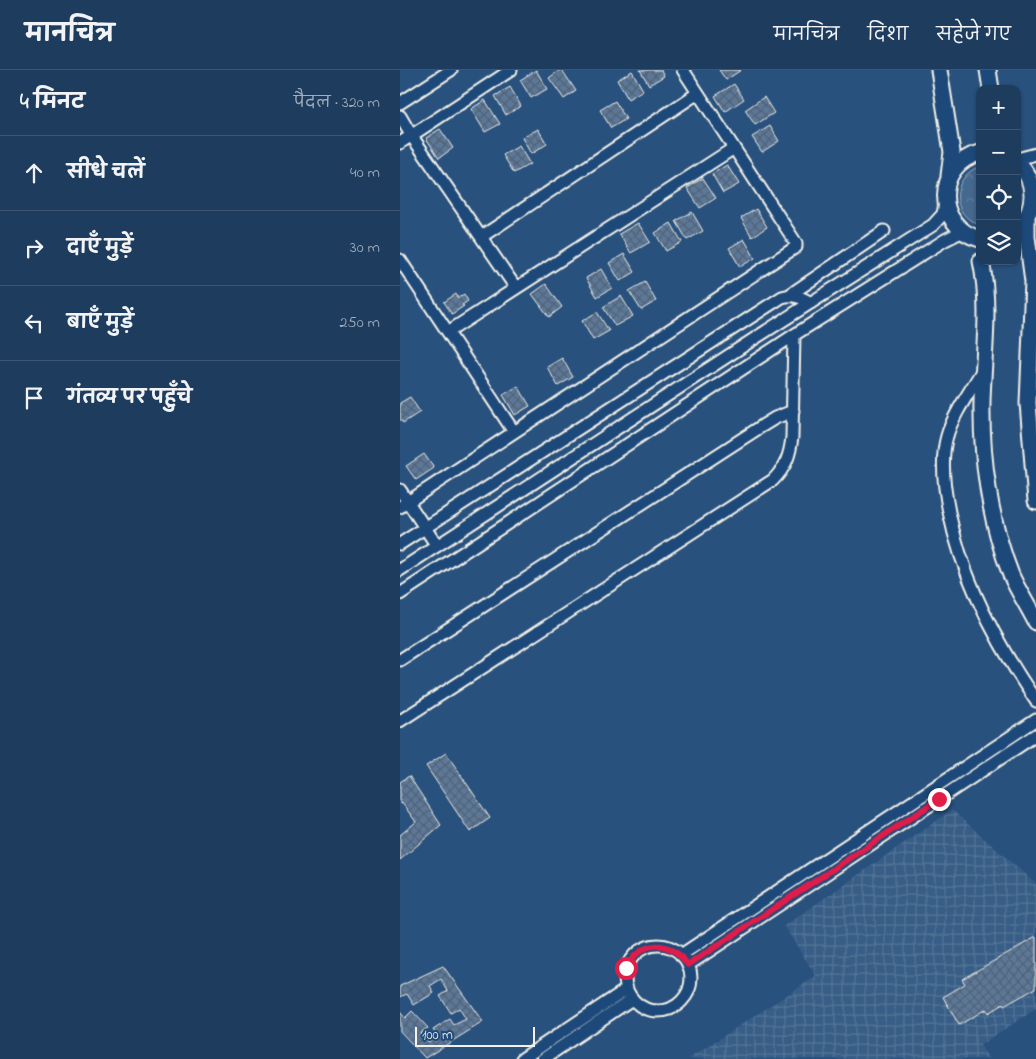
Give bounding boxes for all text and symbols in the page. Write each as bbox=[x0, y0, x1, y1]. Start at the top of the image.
text: मानचित्र bbox=[25, 18, 114, 53]
text: मानचित्र bbox=[773, 23, 840, 49]
text: दिशा bbox=[868, 23, 908, 49]
text: सहेजे गए bbox=[936, 23, 1011, 49]
map controls bbox=[976, 85, 1021, 265]
button: + bbox=[976, 85, 1021, 130]
text: 4 मिनट bbox=[20, 88, 85, 118]
text: पैदल · 320 m bbox=[294, 91, 380, 115]
button: − bbox=[976, 130, 1021, 175]
icon: ahead bbox=[20, 159, 48, 187]
text: सीधे चलें bbox=[67, 160, 145, 187]
text: 40 m bbox=[350, 161, 380, 185]
button: locate bbox=[976, 175, 1021, 220]
button: layers bbox=[976, 220, 1021, 265]
icon: right bbox=[20, 234, 48, 262]
text: दाएँ मुड़ें bbox=[67, 235, 133, 262]
text: 30 m bbox=[350, 236, 380, 260]
icon: left bbox=[20, 309, 48, 337]
text: बाएँ मुड़ें bbox=[67, 310, 134, 337]
text: 250 m bbox=[340, 311, 380, 335]
icon: arrive bbox=[20, 384, 48, 412]
text: गंतव्य पर पहुँचे bbox=[67, 385, 192, 412]
route end bbox=[928, 788, 951, 811]
route start bbox=[615, 957, 638, 980]
scale bar bbox=[415, 1024, 535, 1047]
text: 100 m bbox=[422, 1025, 453, 1046]

